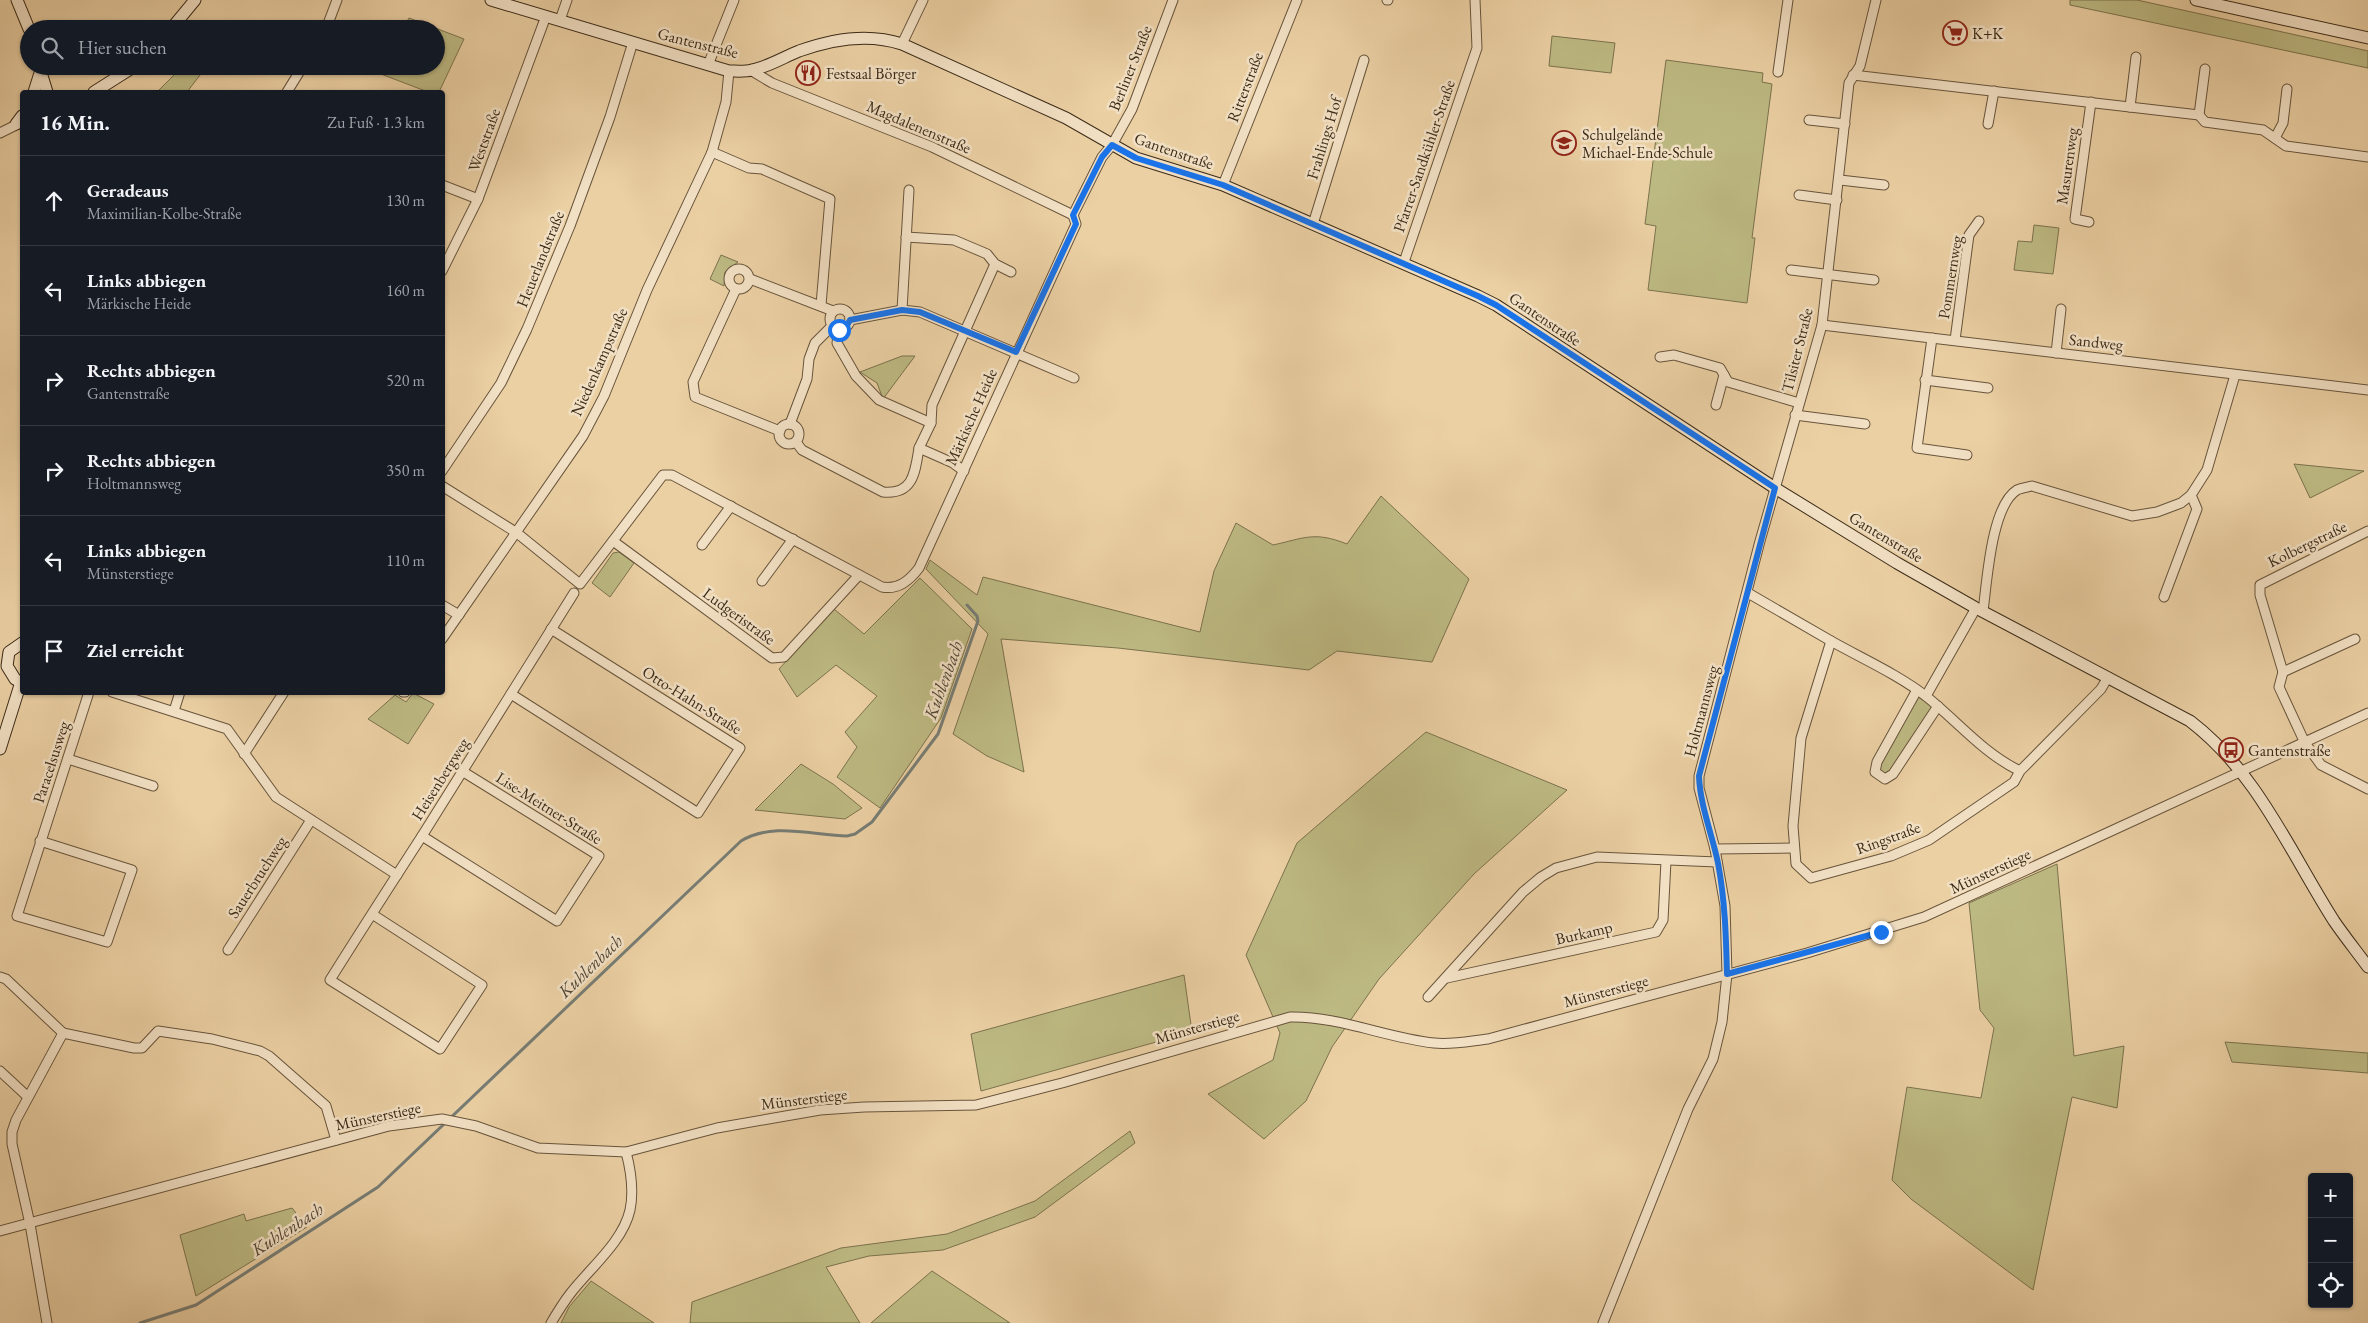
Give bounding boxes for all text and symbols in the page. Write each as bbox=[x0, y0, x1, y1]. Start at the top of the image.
search box bbox=[20, 20, 445, 75]
supermarket icon: K+K bbox=[1942, 20, 1968, 46]
street label: Berliner Straße bbox=[1103, 22, 1157, 114]
street label: Gantenstraße bbox=[655, 23, 741, 63]
place label: K+K bbox=[1972, 23, 2004, 44]
icon: search bbox=[38, 34, 66, 62]
text: Hier suchen bbox=[78, 35, 167, 60]
street label: Ritterstraße bbox=[1222, 49, 1268, 125]
restaurant icon: Festsaal Börger bbox=[795, 60, 821, 86]
place label: Festsaal Börger bbox=[826, 63, 917, 84]
street label: Pfarrer-Sandkühler-Straße bbox=[1388, 77, 1460, 235]
street label: Frahlings Hof bbox=[1301, 92, 1347, 182]
street label: Magdalenenstraße bbox=[864, 96, 974, 158]
street label: Weststraße bbox=[463, 106, 505, 174]
text: 16 Min. bbox=[40, 109, 110, 136]
text: Zu Fuß · 1.3 km bbox=[327, 112, 425, 133]
place label: Schulgelände Michael-Ende-Schule bbox=[1582, 124, 1713, 163]
street label: Masurenweg bbox=[2051, 125, 2083, 206]
street label: Gantenstraße bbox=[1132, 128, 1216, 174]
school or university icon: Schulgelände Michael-Ende-Schule bbox=[1551, 130, 1577, 156]
text: Geradeaus bbox=[87, 178, 169, 203]
icon: ahead bbox=[40, 187, 68, 215]
text: 130 m bbox=[386, 190, 425, 211]
text: Maximilian-Kolbe-Straße bbox=[87, 203, 241, 224]
street label: Heuerlandstraße bbox=[511, 208, 569, 310]
street label: Pommernweg bbox=[1933, 233, 1967, 320]
text: Links abbiegen bbox=[87, 268, 206, 293]
icon: left bbox=[40, 277, 68, 305]
text: 160 m bbox=[386, 280, 425, 301]
street label: Gantenstraße bbox=[1505, 287, 1585, 351]
text: Märkische Heide bbox=[87, 293, 191, 314]
street label: Niedenkampstraße bbox=[566, 305, 632, 419]
street label: Tilsiter Straße bbox=[1776, 306, 1818, 394]
route start bbox=[828, 319, 851, 342]
street label: Sandweg bbox=[2068, 329, 2125, 355]
text: Rechts abbiegen bbox=[87, 358, 216, 383]
street label: Märkische Heide bbox=[940, 365, 1002, 469]
icon: right bbox=[40, 367, 68, 395]
text: 520 m bbox=[386, 370, 425, 391]
text: Gantenstraße bbox=[87, 383, 169, 404]
text: Rechts abbiegen bbox=[87, 448, 216, 473]
icon: right bbox=[40, 457, 68, 485]
text: 350 m bbox=[386, 460, 425, 481]
text: Holtmannsweg bbox=[87, 473, 181, 494]
street label: Gantenstraße bbox=[1845, 507, 1927, 567]
street label: Kolbergstraße bbox=[2264, 516, 2350, 572]
text: Links abbiegen bbox=[87, 538, 206, 563]
icon: left bbox=[40, 547, 68, 575]
text: 110 m bbox=[386, 550, 425, 571]
text: Münsterstiege bbox=[87, 563, 174, 584]
street label: Ludgeristraße bbox=[699, 583, 779, 649]
icon: arrive bbox=[40, 637, 68, 665]
text: Ziel erreicht bbox=[87, 638, 184, 663]
water label: Kuhlenbach bbox=[918, 638, 968, 723]
street label: Otto-Hahn-Straße bbox=[638, 661, 746, 739]
street label: Holtmannsweg bbox=[1679, 662, 1724, 759]
street label: Paracelsusweg bbox=[28, 717, 74, 806]
street label: Heisenbergweg bbox=[406, 733, 474, 824]
bus stop icon: Gantenstraße bbox=[2218, 737, 2244, 763]
place label: Gantenstraße bbox=[2248, 740, 2330, 761]
street label: Lise-Meitner-Straße bbox=[492, 767, 606, 849]
street label: Ringstraße bbox=[1853, 817, 1923, 859]
street label: Sauerbruchweg bbox=[223, 831, 292, 922]
street label: Münsterstiege bbox=[1946, 843, 2034, 899]
street label: Burkamp bbox=[1553, 916, 1615, 950]
route end bbox=[1870, 921, 1893, 944]
water label: Kuhlenbach bbox=[552, 929, 627, 1003]
street label: Münsterstiege bbox=[1561, 970, 1651, 1012]
street label: Münsterstiege bbox=[1152, 1005, 1242, 1049]
street label: Münsterstiege bbox=[760, 1083, 848, 1115]
street label: Münsterstiege bbox=[333, 1097, 423, 1135]
map controls bbox=[2308, 1173, 2353, 1308]
button: + bbox=[2308, 1173, 2353, 1218]
water label: Kuhlenbach bbox=[246, 1197, 327, 1261]
button: − bbox=[2308, 1218, 2353, 1263]
button: locate bbox=[2308, 1263, 2353, 1308]

